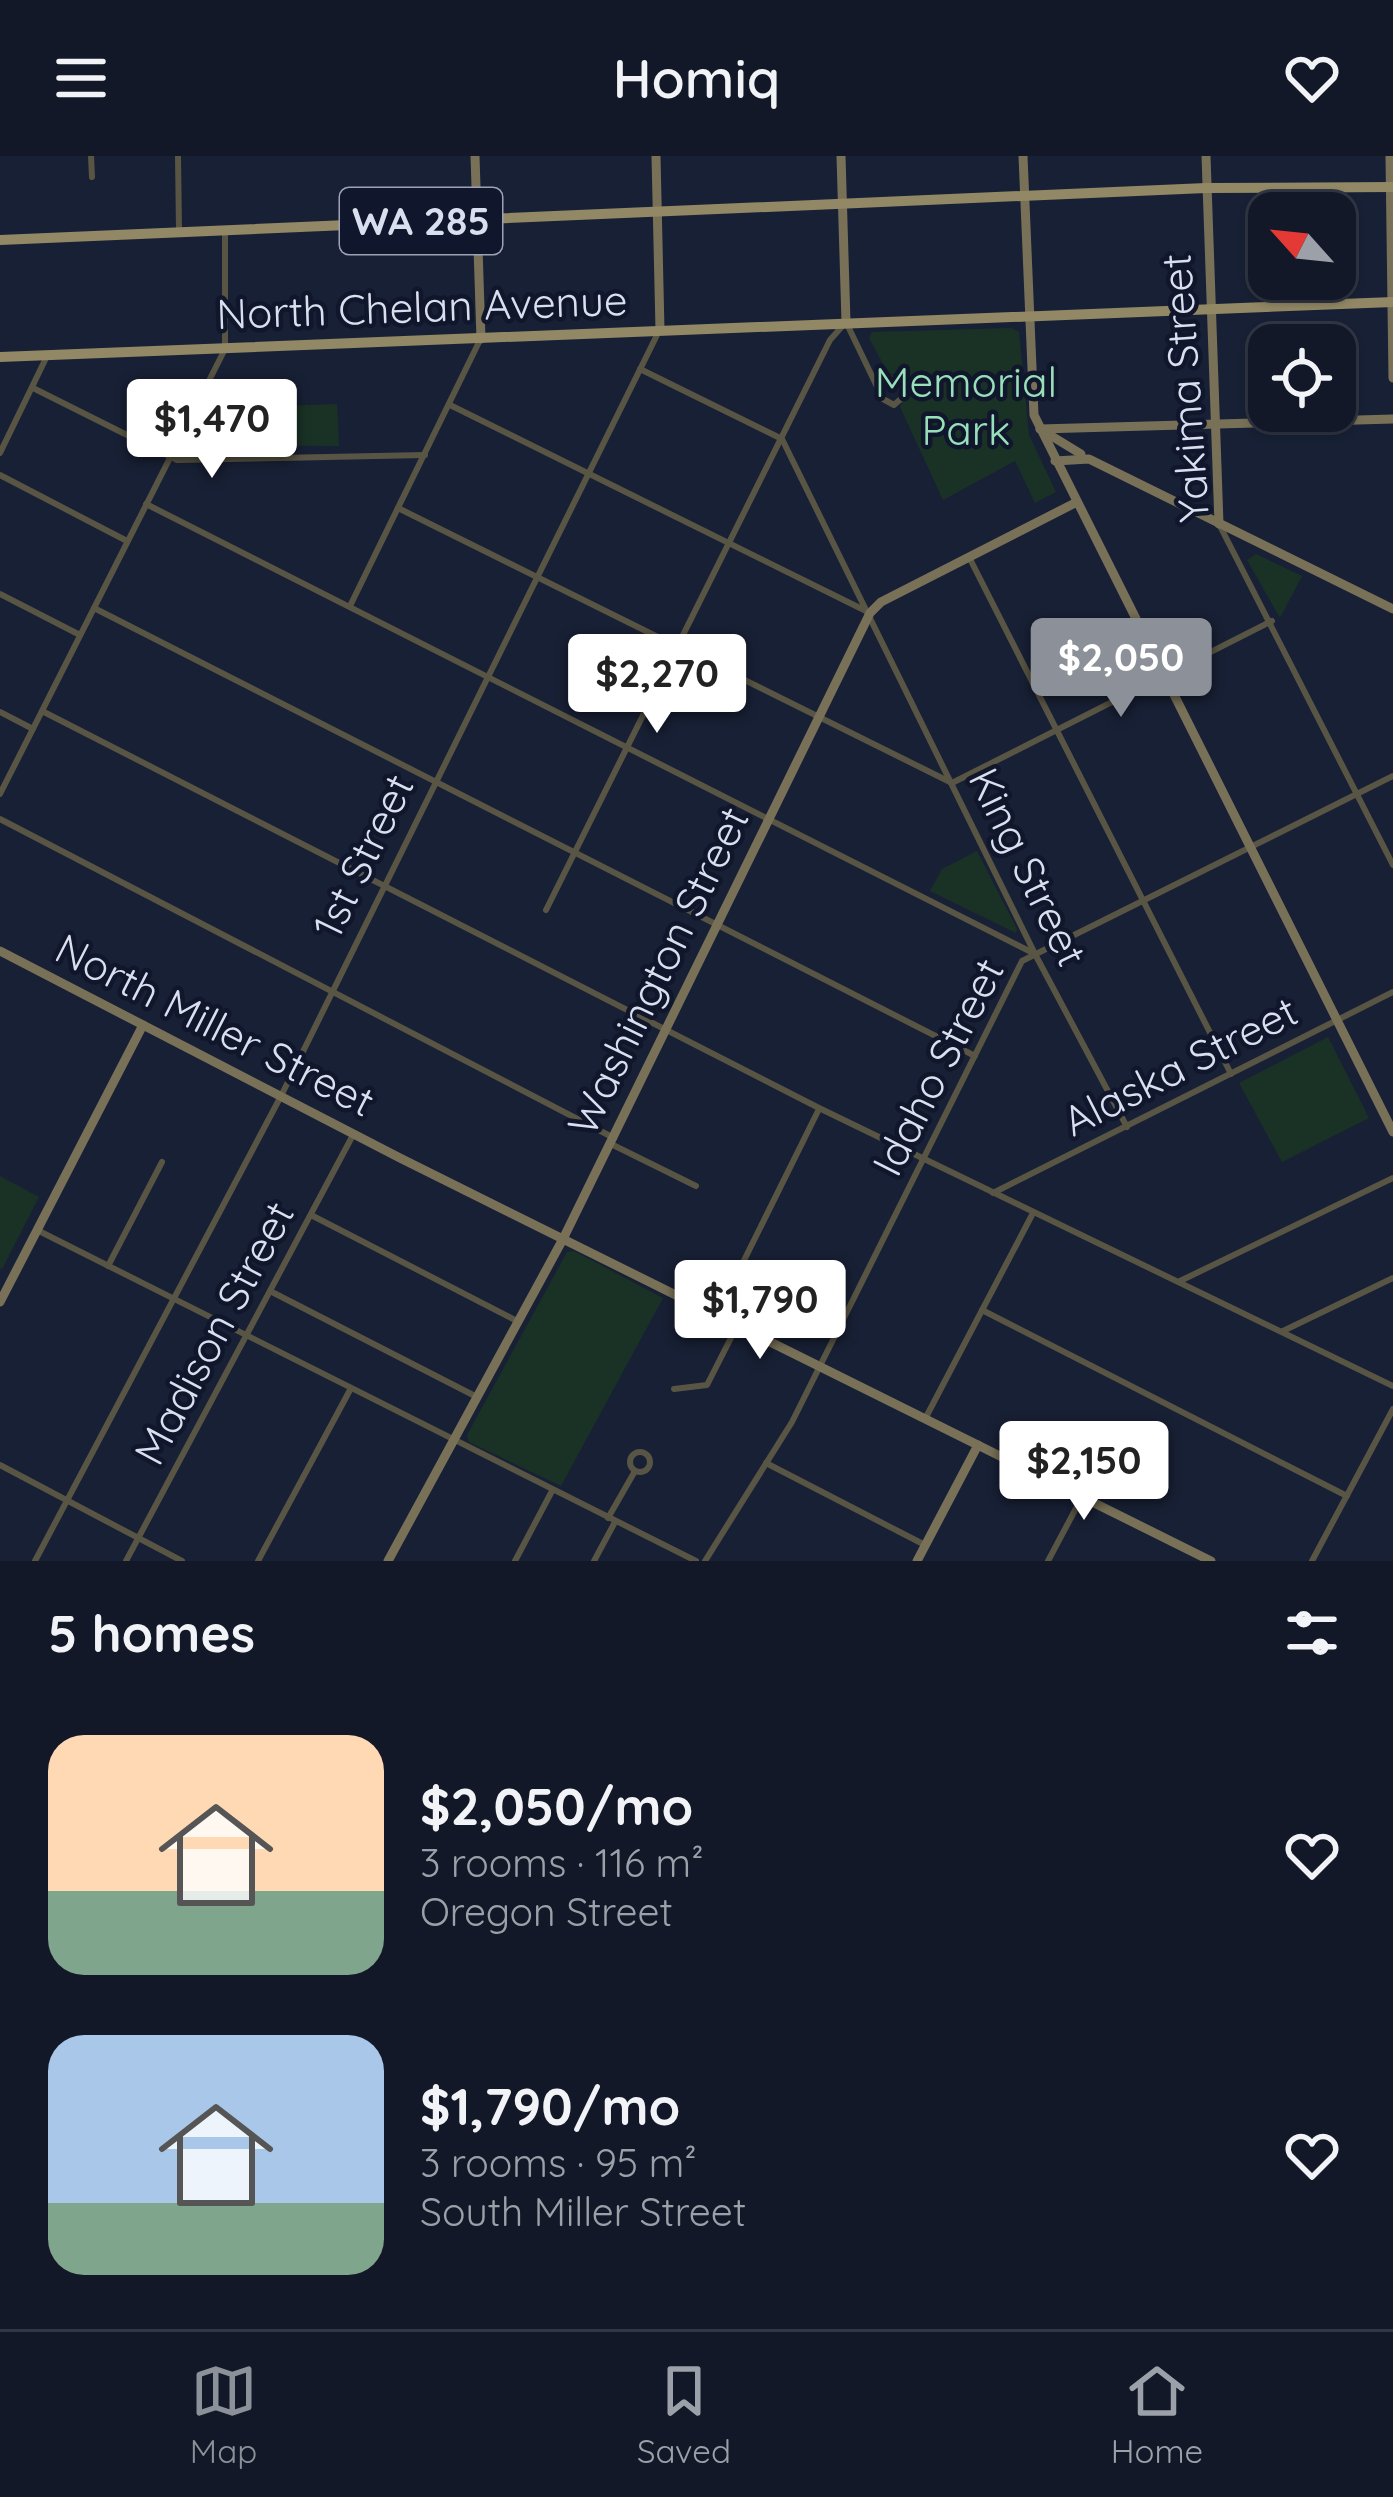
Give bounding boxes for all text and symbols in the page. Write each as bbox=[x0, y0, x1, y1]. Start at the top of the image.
text: Homiq bbox=[613, 44, 780, 112]
icon: menu bbox=[48, 45, 114, 111]
icon: heart bbox=[1279, 45, 1345, 111]
road number: WA 285 bbox=[340, 188, 502, 254]
north arrow bbox=[1248, 192, 1356, 300]
map controls bbox=[1248, 192, 1356, 432]
street label: Yakima Street bbox=[1149, 252, 1220, 524]
street label: North Chelan Avenue bbox=[216, 273, 628, 340]
button: locate bbox=[1248, 324, 1356, 432]
park label: Memorial Park bbox=[875, 355, 1057, 456]
pin: $1,470 bbox=[114, 379, 310, 481]
text: $1,470 bbox=[154, 393, 270, 442]
pin: $2,050 bbox=[1023, 618, 1219, 720]
text: $2,050 bbox=[1058, 632, 1184, 681]
pin: $2,270 bbox=[559, 634, 755, 736]
text: $2,270 bbox=[595, 648, 719, 697]
street label: King Street bbox=[958, 759, 1099, 975]
street label: 1st Street bbox=[300, 765, 425, 946]
street label: Washington Street bbox=[555, 798, 760, 1144]
street label: North Miller Street bbox=[47, 921, 383, 1128]
street label: Idaho Street bbox=[860, 949, 1015, 1184]
street label: Alaska Street bbox=[1054, 984, 1306, 1147]
street label: Madison Street bbox=[122, 1192, 305, 1473]
pin: $1,790 bbox=[662, 1260, 858, 1362]
text: $1,790 bbox=[702, 1274, 818, 1323]
pin: $2,150 bbox=[986, 1421, 1182, 1523]
text: $2,150 bbox=[1026, 1435, 1142, 1484]
icon: filters bbox=[1279, 1600, 1345, 1666]
text: 5 homes bbox=[48, 1601, 255, 1665]
text: $2,050/mo bbox=[420, 1774, 693, 1838]
icon: home bbox=[144, 1783, 288, 1927]
icon: heart bbox=[1279, 1822, 1345, 1888]
text: 3 rooms · 116 m² bbox=[420, 1838, 704, 1887]
text: Oregon Street bbox=[420, 1887, 673, 1936]
text: $1,790/mo bbox=[420, 2074, 680, 2138]
icon: home bbox=[144, 2083, 288, 2227]
icon: heart bbox=[1279, 2122, 1345, 2188]
text: 3 rooms · 95 m² bbox=[420, 2138, 697, 2187]
text: South Miller Street bbox=[420, 2187, 746, 2236]
tab: Map bbox=[190, 2358, 257, 2471]
tab: Saved bbox=[637, 2358, 731, 2471]
tab: Home bbox=[1111, 2358, 1203, 2471]

